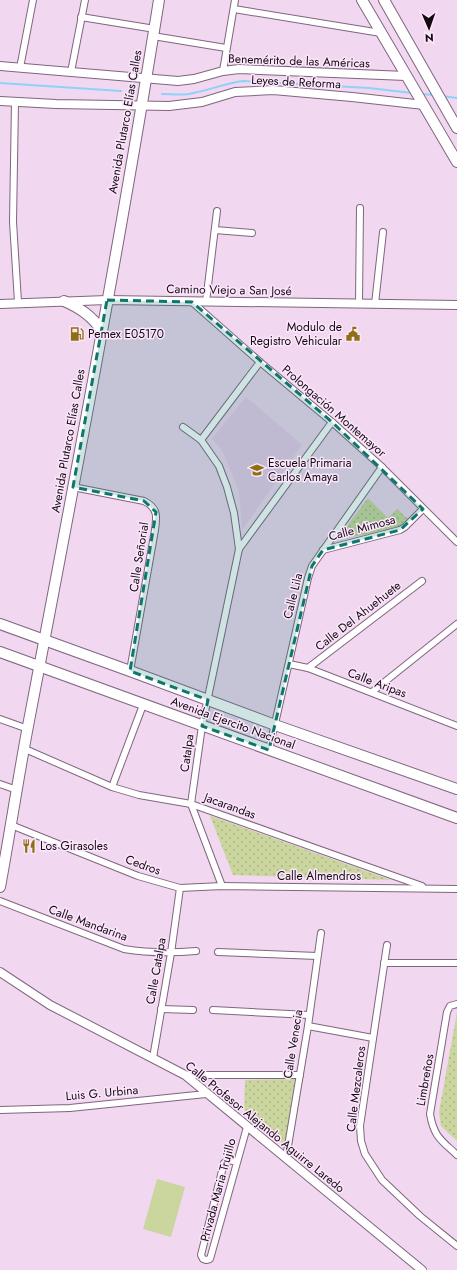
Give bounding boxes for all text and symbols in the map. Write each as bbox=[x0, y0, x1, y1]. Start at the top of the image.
north arrow bbox=[409, 8, 449, 48]
text: N bbox=[425, 30, 434, 46]
street label: Avenida Plutarco Elías Calles bbox=[103, 49, 147, 195]
street label: Benemérito de las Américas bbox=[228, 50, 370, 72]
street label: Leyes de Reforma bbox=[251, 71, 342, 93]
street label: Camino Viejo a San José bbox=[166, 280, 292, 300]
place label: Modulo de Registro Vehicular bbox=[250, 318, 343, 350]
place label: Pemex E05170 bbox=[88, 325, 164, 343]
fuel station icon: Pemex E05170 bbox=[69, 326, 85, 342]
public building icon: Modulo de Registro Vehicular bbox=[345, 326, 361, 342]
street label: Prolongación Montemayor bbox=[278, 361, 391, 462]
street label: Avenida Plutarco Elías Calles bbox=[46, 368, 90, 514]
place label: Escuela Primaria Carlos Amaya bbox=[268, 454, 352, 486]
school or university icon: Escuela Primaria Carlos Amaya bbox=[249, 462, 265, 478]
street label: Calle Mimosa bbox=[327, 510, 398, 546]
street label: Calle Señorial bbox=[125, 521, 153, 593]
street label: Calle Lila bbox=[279, 571, 307, 621]
street label: Calle Del Ahuehuete bbox=[311, 577, 405, 655]
street label: Calle Aripas bbox=[345, 664, 409, 703]
street label: Avenida Ejercito Nacional bbox=[168, 692, 298, 754]
street label: Catalpa bbox=[175, 733, 199, 773]
street label: Jacarandas bbox=[200, 788, 259, 824]
place label: Los Girasoles bbox=[40, 837, 108, 855]
restaurant icon: Los Girasoles bbox=[21, 838, 37, 854]
street label: Cedros bbox=[123, 850, 163, 880]
street label: Calle Almendros bbox=[277, 867, 361, 885]
street label: Calle Mandarina bbox=[46, 900, 130, 946]
street label: Calle Catalpa bbox=[141, 936, 171, 1006]
street label: Calle Venecia bbox=[279, 1008, 307, 1080]
street label: Calle Mezcaleros bbox=[342, 1045, 370, 1133]
street label: Limbreños bbox=[412, 1052, 438, 1107]
street label: Calle Profesor Alejando Aguirre Laredo bbox=[181, 1057, 349, 1197]
street label: Luis G. Urbina bbox=[65, 1081, 139, 1105]
street label: Privada Maria Trujillo bbox=[196, 1136, 241, 1244]

